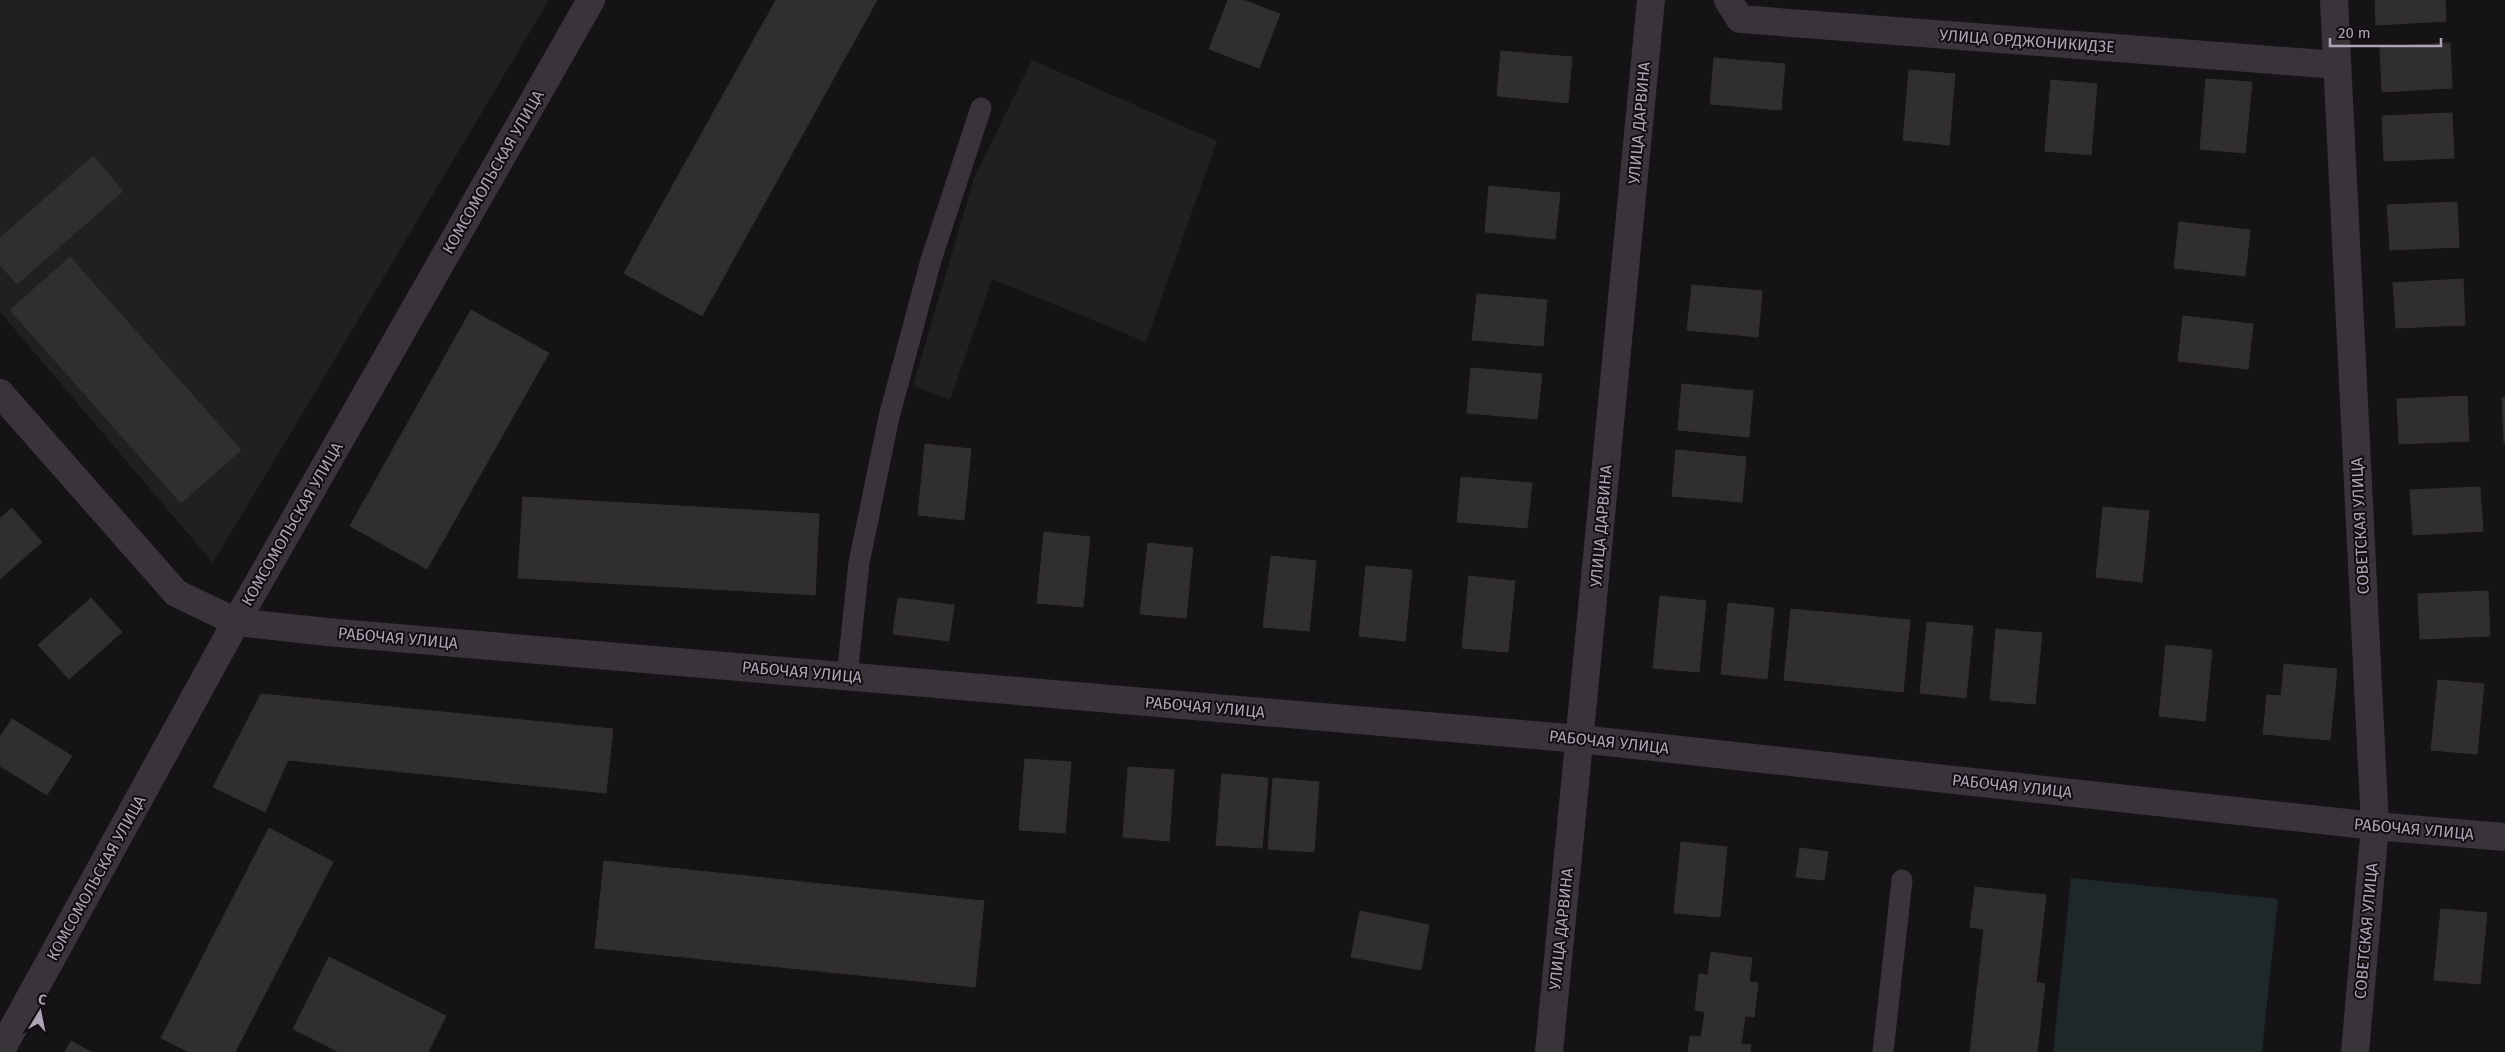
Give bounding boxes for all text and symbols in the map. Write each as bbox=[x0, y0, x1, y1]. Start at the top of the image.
scale bar bbox=[2330, 15, 2441, 47]
text: 20 m bbox=[2338, 24, 2371, 42]
street label: УЛИЦА ОРДЖОНИКИДЗЕ bbox=[1939, 25, 2115, 57]
street label: УЛИЦА ДАРВИНА bbox=[1624, 60, 1654, 185]
street label: КОМСОМОЛЬСКАЯ УЛИЦА bbox=[438, 86, 548, 257]
street label: КОМСОМОЛЬСКАЯ УЛИЦА bbox=[237, 438, 347, 609]
street label: СОВЕТСКАЯ УЛИЦА bbox=[2347, 456, 2373, 595]
street label: УЛИЦА ДАРВИНА bbox=[1586, 463, 1616, 588]
street label: РАБОЧАЯ УЛИЦА bbox=[337, 623, 460, 653]
street label: РАБОЧАЯ УЛИЦА bbox=[741, 657, 864, 687]
street label: РАБОЧАЯ УЛИЦА bbox=[1144, 692, 1267, 722]
street label: РАБОЧАЯ УЛИЦА bbox=[1548, 726, 1671, 758]
street label: РАБОЧАЯ УЛИЦА bbox=[1951, 770, 2074, 802]
street label: КОМСОМОЛЬСКАЯ УЛИЦА bbox=[43, 791, 150, 964]
street label: РАБОЧАЯ УЛИЦА bbox=[2353, 814, 2476, 844]
street label: СОВЕТСКАЯ УЛИЦА bbox=[2351, 861, 2381, 1000]
street label: УЛИЦА ДАРВИНА bbox=[1545, 866, 1577, 991]
north arrow bbox=[15, 987, 65, 1037]
text: С bbox=[37, 991, 48, 1009]

